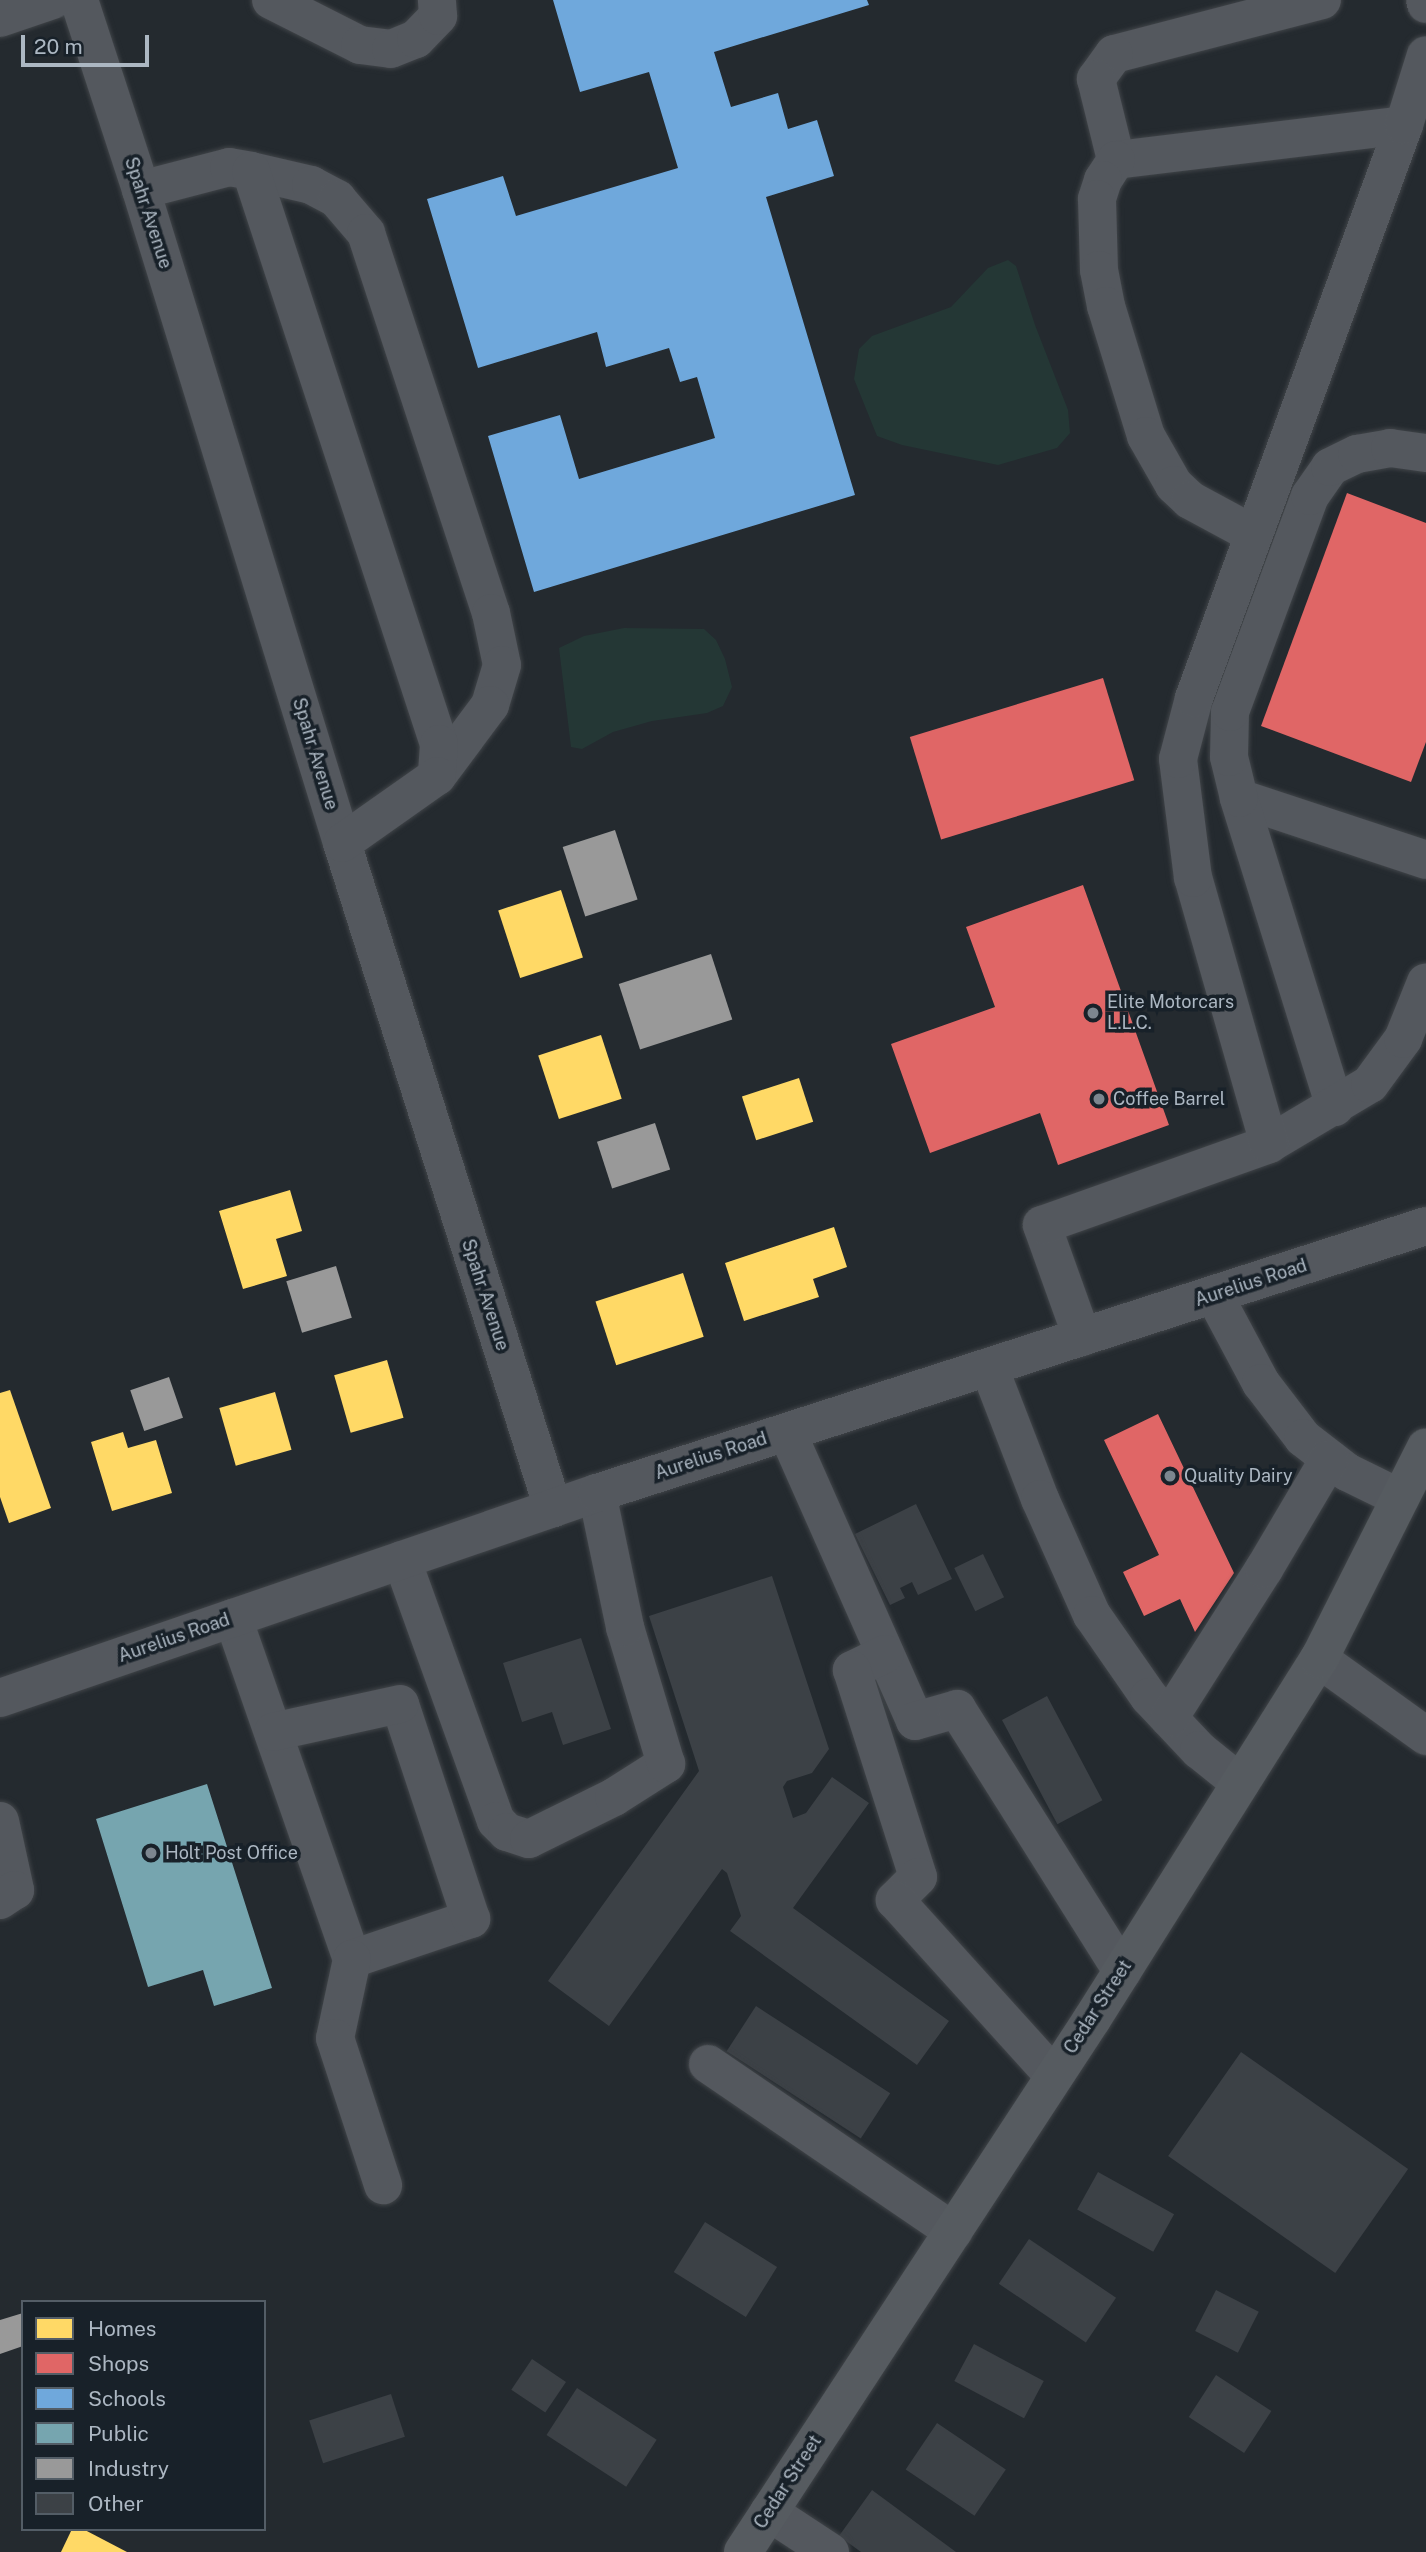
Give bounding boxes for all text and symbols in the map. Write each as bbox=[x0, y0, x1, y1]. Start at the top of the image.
scale bar bbox=[24, 21, 152, 65]
text: 20 m bbox=[34, 34, 83, 59]
street label: Spahr Avenue bbox=[120, 154, 176, 272]
street label: Spahr Avenue bbox=[288, 695, 342, 813]
place label: Elite Motorcars L.L.C. bbox=[1107, 992, 1234, 1034]
marker: Elite Motorcars L.L.C. bbox=[1085, 1005, 1101, 1021]
place label: Coffee Barrel bbox=[1113, 1088, 1225, 1110]
marker: Coffee Barrel bbox=[1091, 1091, 1107, 1107]
street label: Spahr Avenue bbox=[457, 1236, 513, 1354]
street label: Aurelius Road bbox=[1192, 1255, 1310, 1311]
street label: Aurelius Road bbox=[652, 1428, 770, 1484]
place label: Quality Dairy bbox=[1184, 1465, 1293, 1487]
marker: Quality Dairy bbox=[1162, 1468, 1178, 1484]
street label: Aurelius Road bbox=[115, 1609, 233, 1667]
place label: Holt Post Office bbox=[165, 1842, 298, 1864]
marker: Holt Post Office bbox=[143, 1845, 159, 1861]
street label: Cedar Street bbox=[1060, 1956, 1136, 2058]
legend bbox=[21, 2300, 266, 2531]
text: Homes bbox=[88, 2316, 156, 2341]
text: Shops bbox=[88, 2351, 149, 2376]
text: Schools bbox=[88, 2386, 166, 2411]
text: Public bbox=[88, 2421, 149, 2446]
street label: Cedar Street bbox=[750, 2431, 826, 2533]
text: Industry bbox=[88, 2456, 169, 2481]
text: Other bbox=[88, 2491, 144, 2516]

